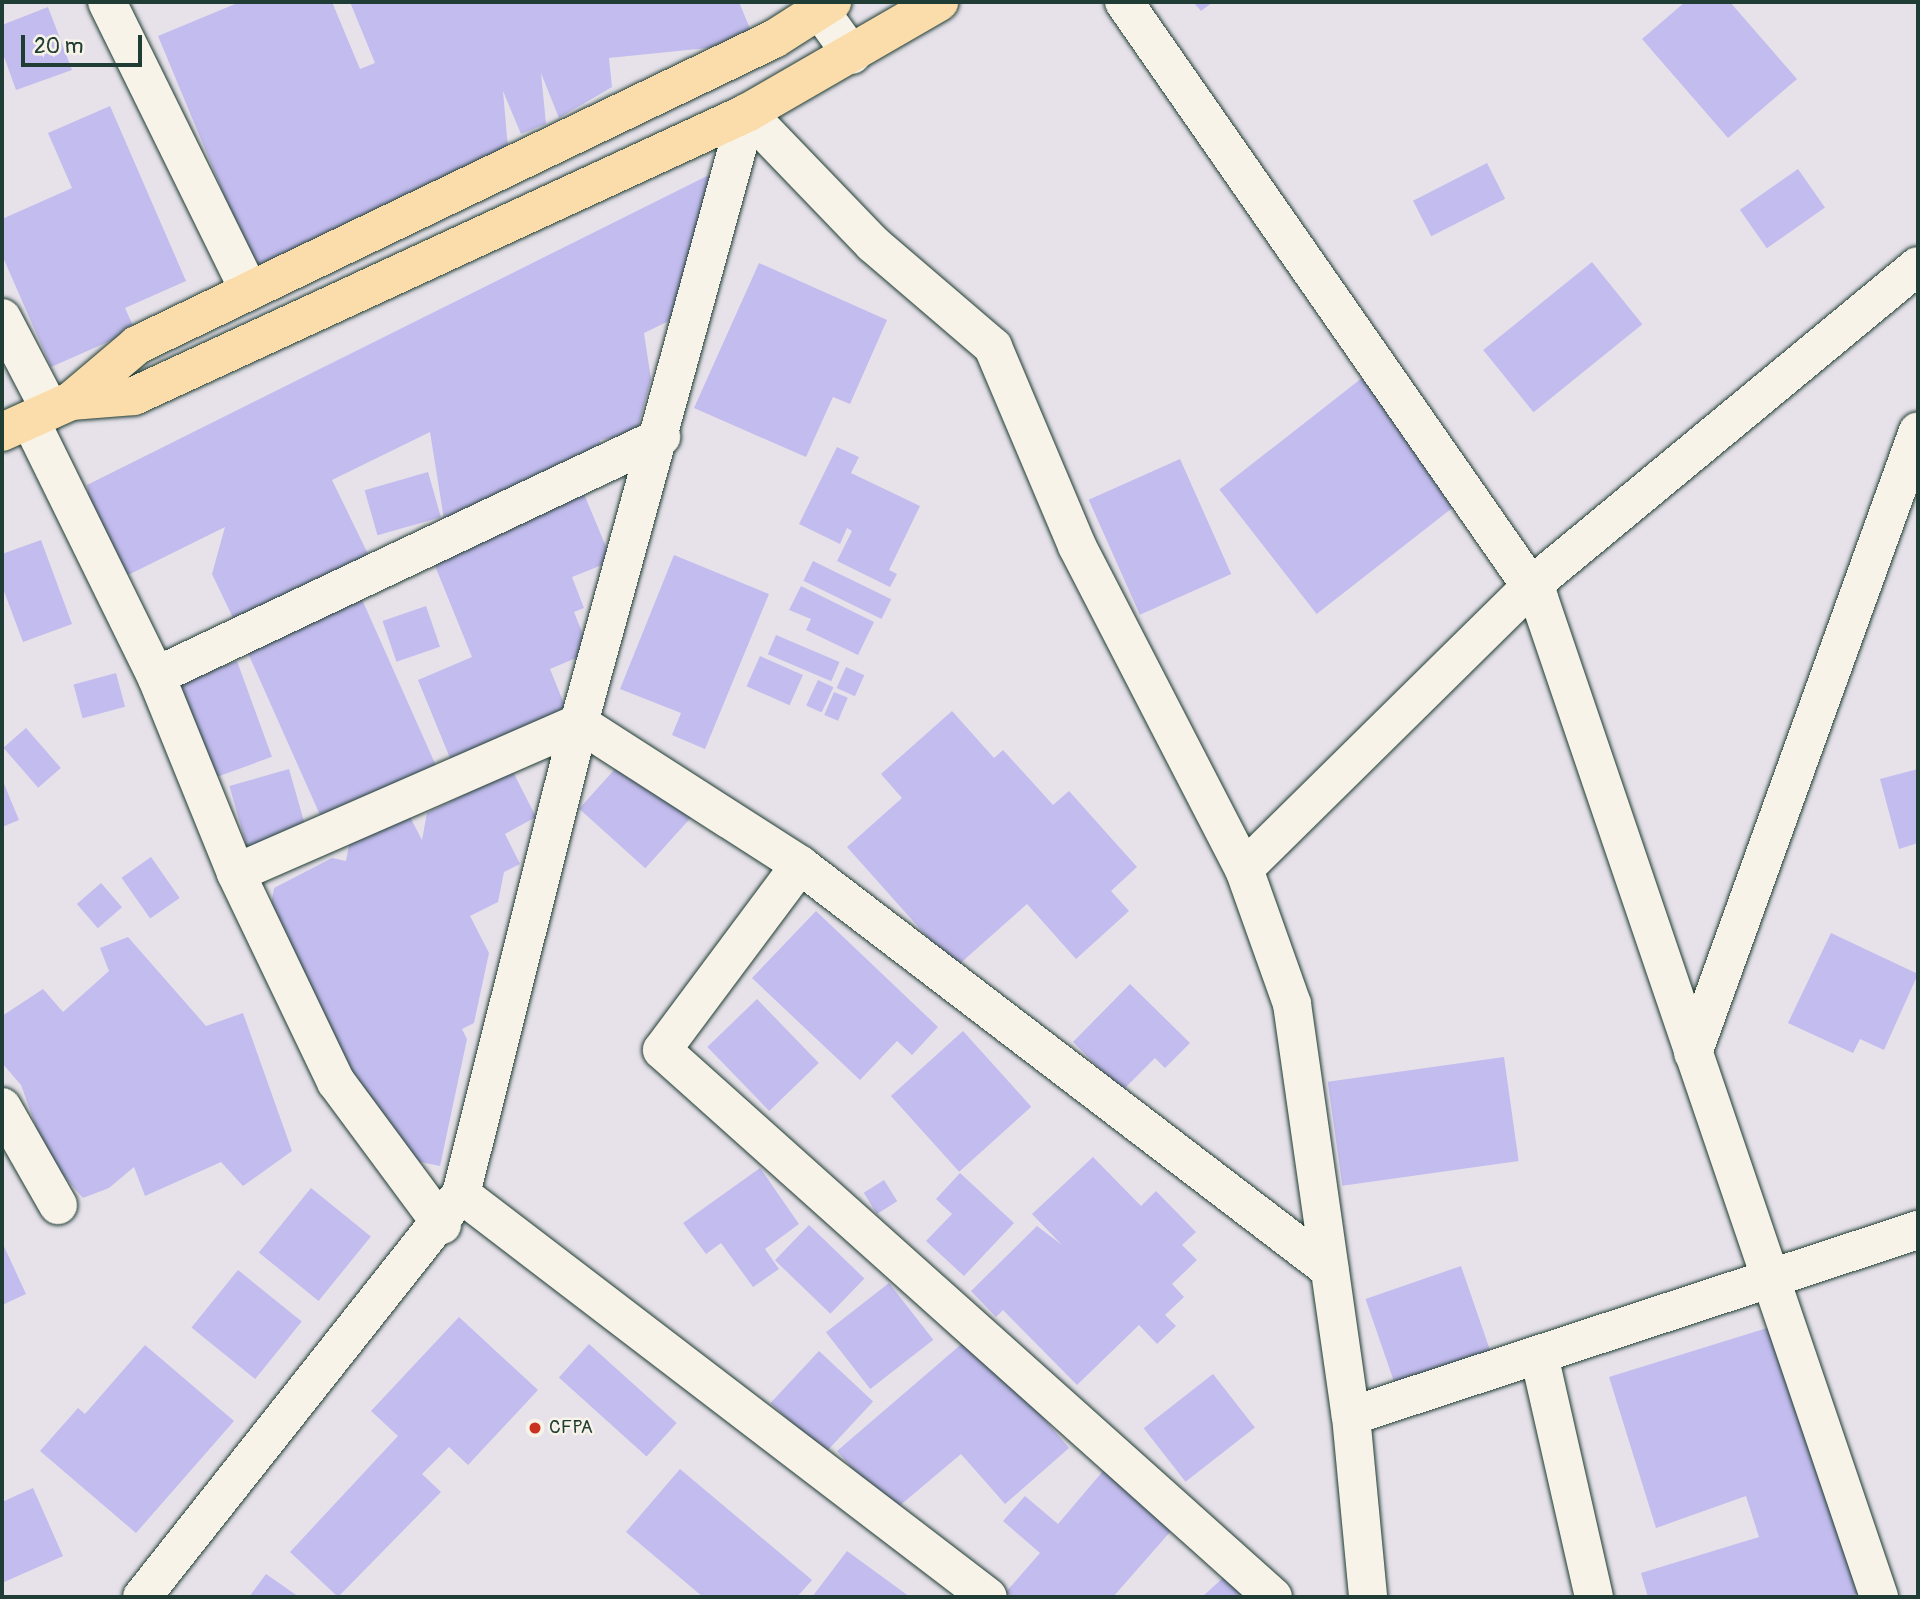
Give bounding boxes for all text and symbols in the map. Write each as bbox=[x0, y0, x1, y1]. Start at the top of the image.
scale bar bbox=[24, 21, 145, 65]
text: 20 m bbox=[34, 33, 83, 60]
place label: CFPA bbox=[549, 1417, 593, 1439]
marker: CFPA bbox=[527, 1420, 543, 1436]

